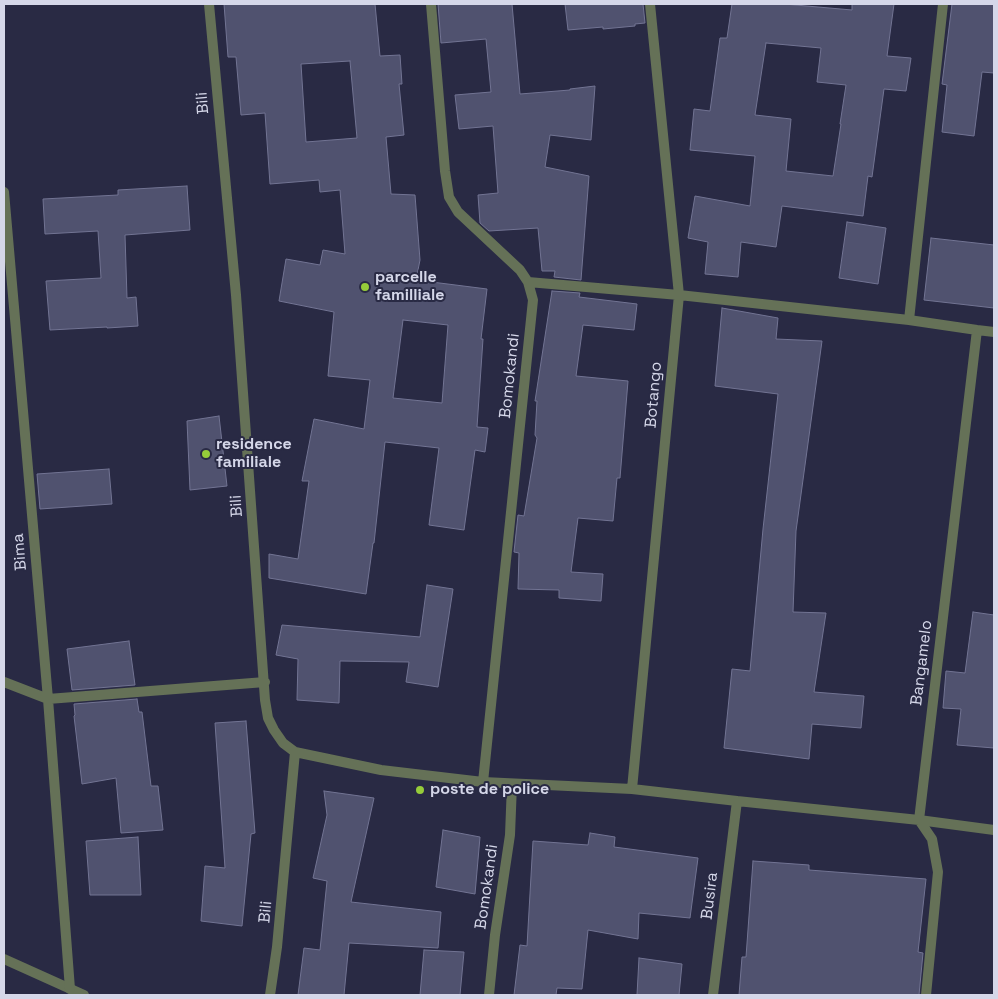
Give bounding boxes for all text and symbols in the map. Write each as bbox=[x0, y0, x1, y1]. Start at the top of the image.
street label: Bili bbox=[192, 91, 214, 115]
place label: parcelle familliale bbox=[375, 268, 445, 306]
marker: parcelle familliale bbox=[359, 281, 371, 293]
street label: Bomokandi bbox=[496, 332, 524, 420]
street label: Botango bbox=[642, 361, 666, 429]
place label: residence familiale bbox=[216, 435, 292, 473]
marker: residence familiale bbox=[200, 448, 212, 460]
street label: Bili bbox=[227, 494, 247, 518]
street label: Bima bbox=[9, 533, 31, 571]
street label: Bangamelo bbox=[907, 619, 937, 707]
place label: poste de police bbox=[430, 780, 549, 800]
marker: poste de police bbox=[414, 784, 426, 796]
street label: Bomokandi bbox=[472, 843, 502, 931]
street label: Busira bbox=[698, 871, 722, 921]
street label: Bili bbox=[255, 900, 277, 924]

